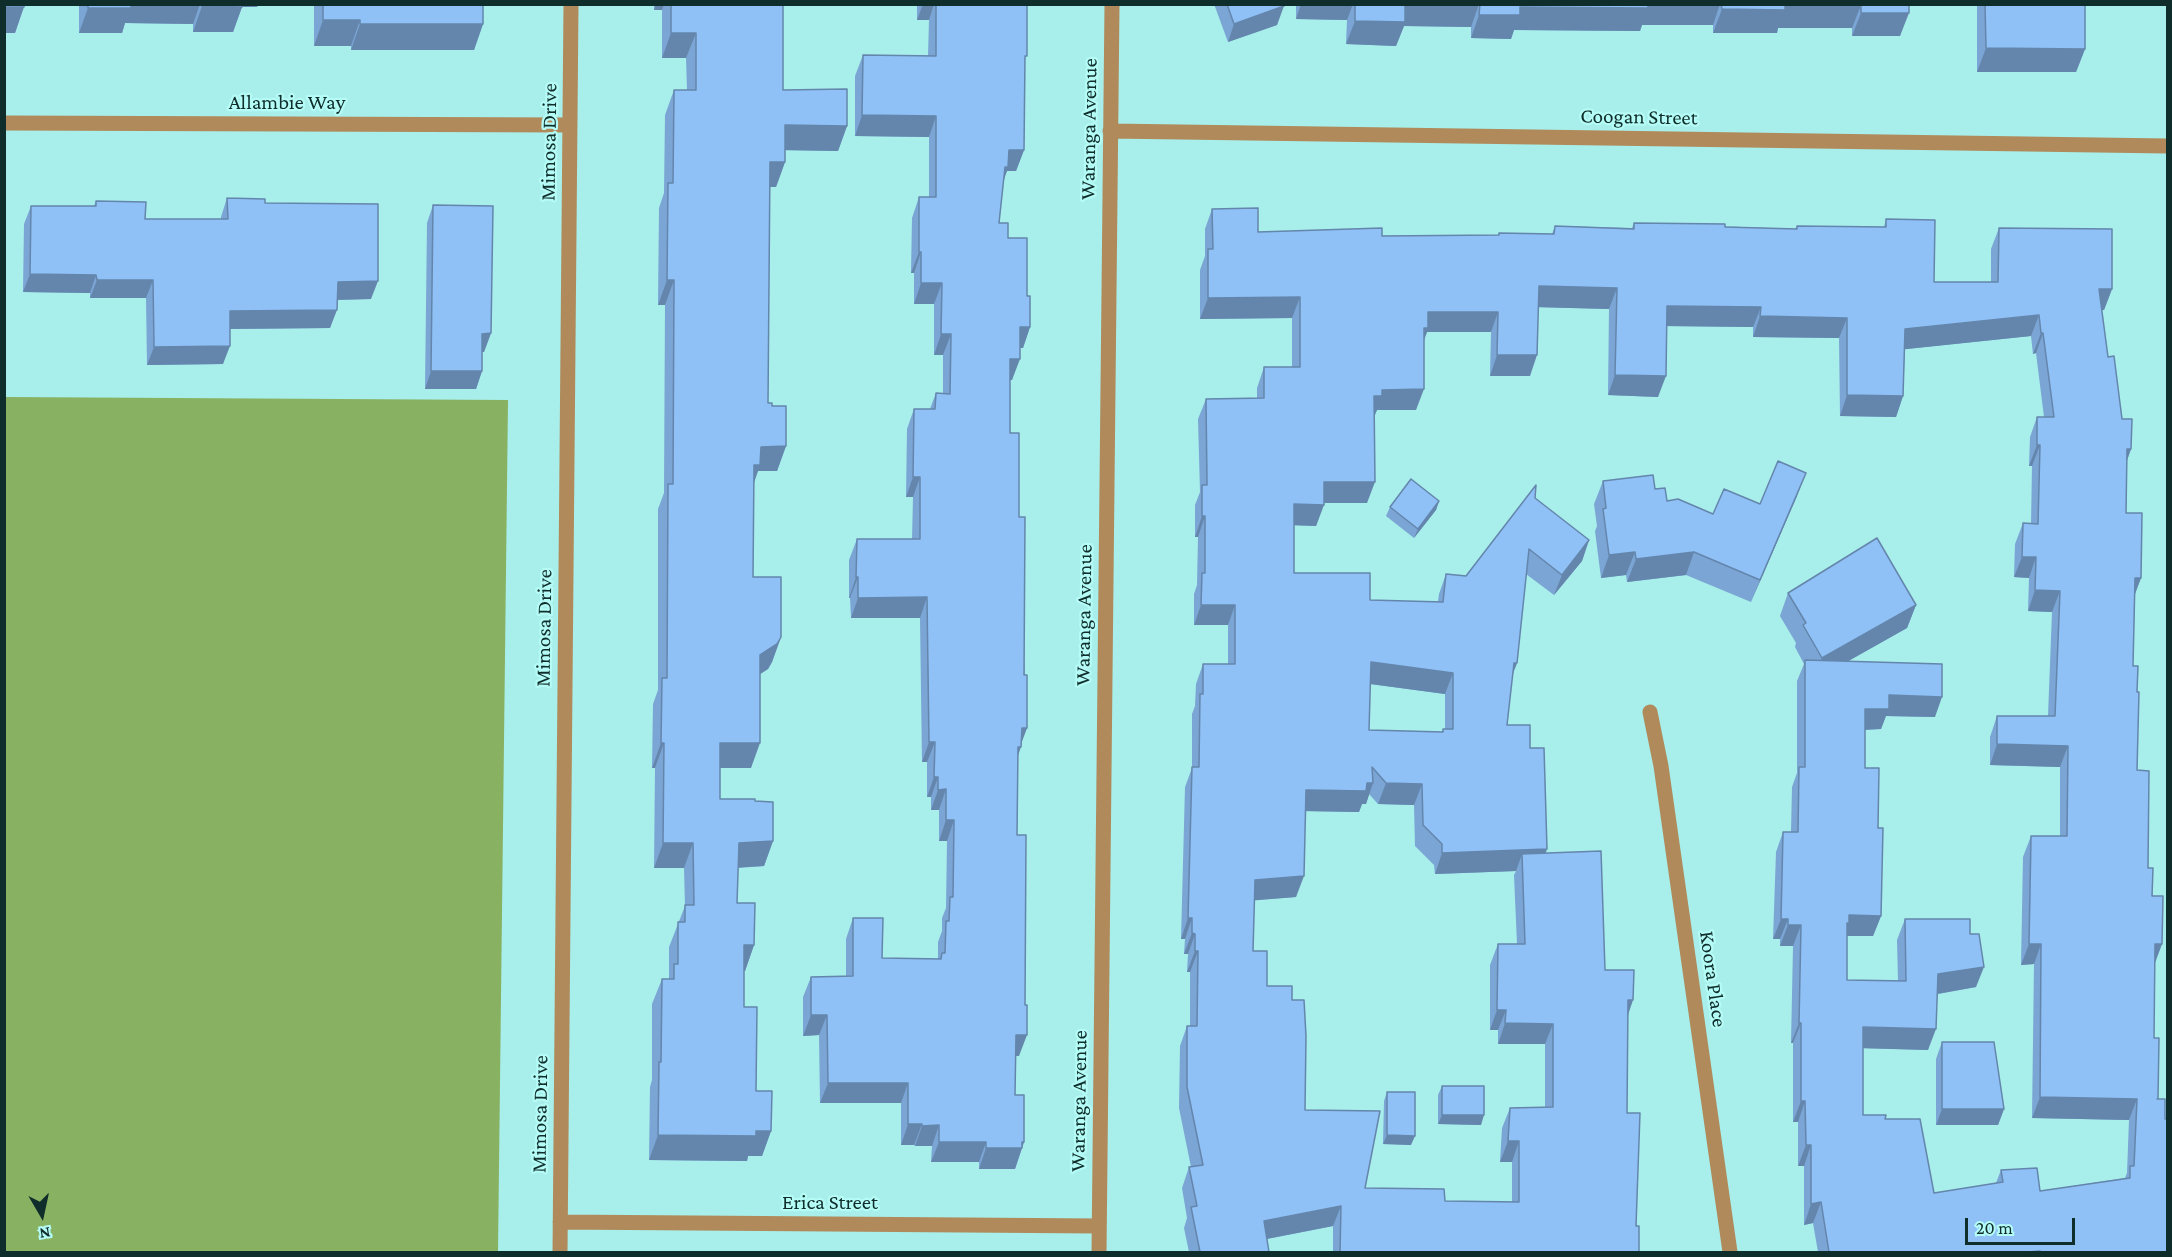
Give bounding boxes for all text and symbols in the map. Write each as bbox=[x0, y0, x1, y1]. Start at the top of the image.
street label: Waranga Avenue bbox=[1075, 58, 1103, 200]
street label: Mimosa Drive bbox=[535, 83, 563, 201]
street label: Allambie Way bbox=[229, 90, 345, 116]
street label: Coogan Street bbox=[1580, 103, 1698, 131]
street label: Waranga Avenue bbox=[1070, 544, 1098, 686]
street label: Mimosa Drive bbox=[530, 569, 558, 687]
street label: Koora Place bbox=[1694, 929, 1732, 1029]
street label: Waranga Avenue bbox=[1065, 1030, 1093, 1172]
street label: Mimosa Drive bbox=[526, 1055, 554, 1173]
north arrow bbox=[12, 1185, 72, 1245]
street label: Erica Street bbox=[782, 1190, 878, 1216]
scale bar bbox=[1968, 1206, 2078, 1244]
text: 20 m bbox=[1976, 1218, 2013, 1238]
text: N bbox=[38, 1224, 52, 1243]

